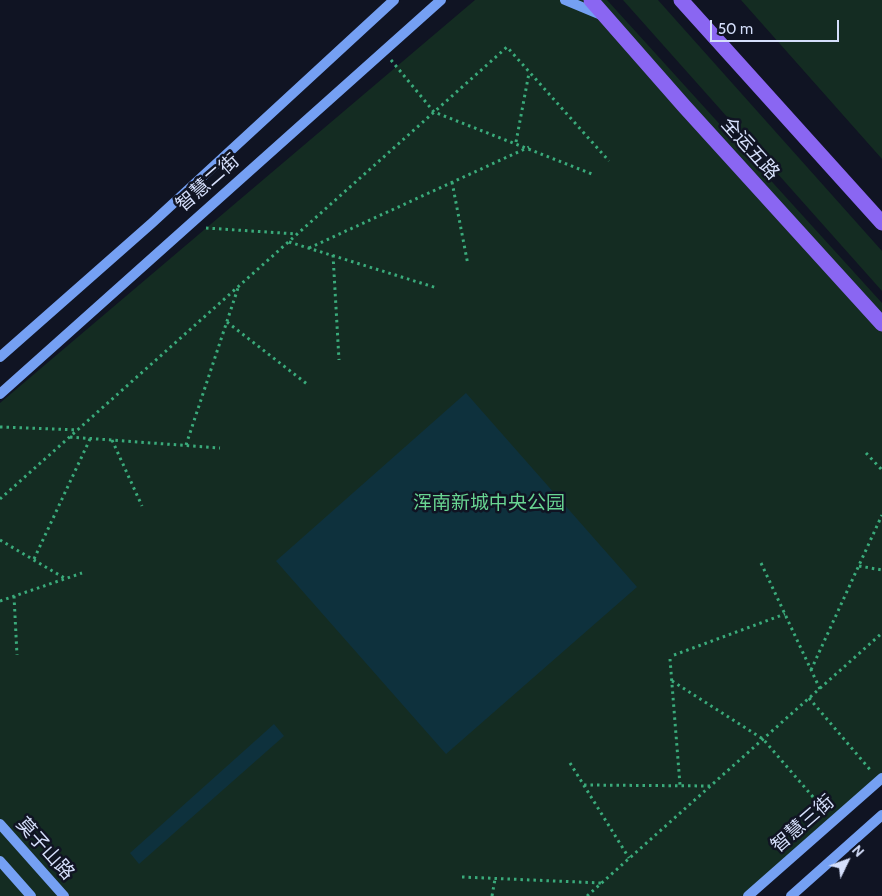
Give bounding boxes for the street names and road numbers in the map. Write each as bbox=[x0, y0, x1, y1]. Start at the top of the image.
street label: 全运五路 bbox=[716, 113, 784, 185]
street label: 智慧二街 bbox=[172, 149, 244, 217]
street label: 智慧三街 bbox=[767, 790, 839, 858]
street label: 莫子山路 bbox=[11, 813, 79, 885]

